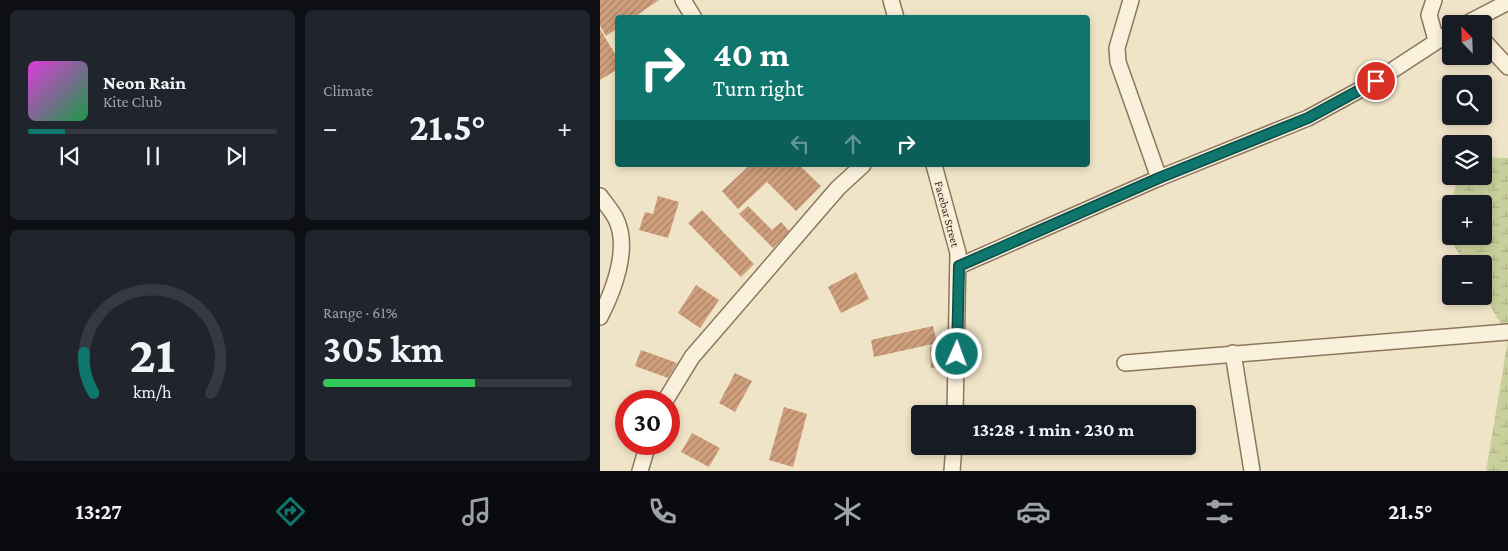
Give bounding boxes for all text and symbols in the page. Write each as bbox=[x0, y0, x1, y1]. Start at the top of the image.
north arrow bbox=[1442, 15, 1492, 65]
map controls bbox=[1442, 15, 1492, 305]
icon: right bbox=[630, 35, 695, 100]
text: 40 m bbox=[713, 35, 790, 74]
pin bbox=[1355, 60, 1397, 102]
icon: arrive bbox=[1362, 67, 1390, 95]
text: Neon Rain bbox=[103, 72, 186, 93]
button: search bbox=[1442, 75, 1492, 125]
text: Turn right bbox=[713, 76, 804, 101]
text: Climate bbox=[323, 82, 373, 99]
text: Kite Club bbox=[103, 93, 162, 110]
text: 21.5° bbox=[409, 106, 486, 148]
text: − bbox=[323, 112, 338, 143]
text: + bbox=[557, 112, 572, 143]
icon: left bbox=[786, 130, 814, 158]
icon: ahead bbox=[839, 130, 867, 158]
icon: right bbox=[892, 130, 920, 158]
button: layers bbox=[1442, 135, 1492, 185]
icon: previous bbox=[56, 142, 84, 170]
icon: pause bbox=[139, 142, 167, 170]
icon: next bbox=[222, 142, 250, 170]
street label: Facebar Street bbox=[931, 179, 963, 249]
button: + bbox=[1442, 195, 1492, 245]
button: − bbox=[1442, 255, 1492, 305]
text: Range · 61% bbox=[323, 304, 398, 321]
text: 21 bbox=[130, 325, 175, 383]
position arrow bbox=[930, 327, 982, 379]
text: 305 km bbox=[323, 328, 443, 370]
text: km/h bbox=[133, 382, 172, 402]
speed limit sign: 30 bbox=[615, 390, 680, 455]
text: 13:28 · 1 min · 230 m bbox=[973, 419, 1134, 440]
icon: directions bbox=[273, 494, 308, 529]
icon: music bbox=[459, 494, 494, 529]
icon: phone bbox=[645, 494, 680, 529]
icon: climate bbox=[830, 494, 865, 529]
icon: car bbox=[1016, 494, 1051, 529]
icon: filters bbox=[1202, 494, 1237, 529]
text: 13:27 bbox=[75, 499, 122, 524]
text: 21.5° bbox=[1388, 499, 1433, 524]

